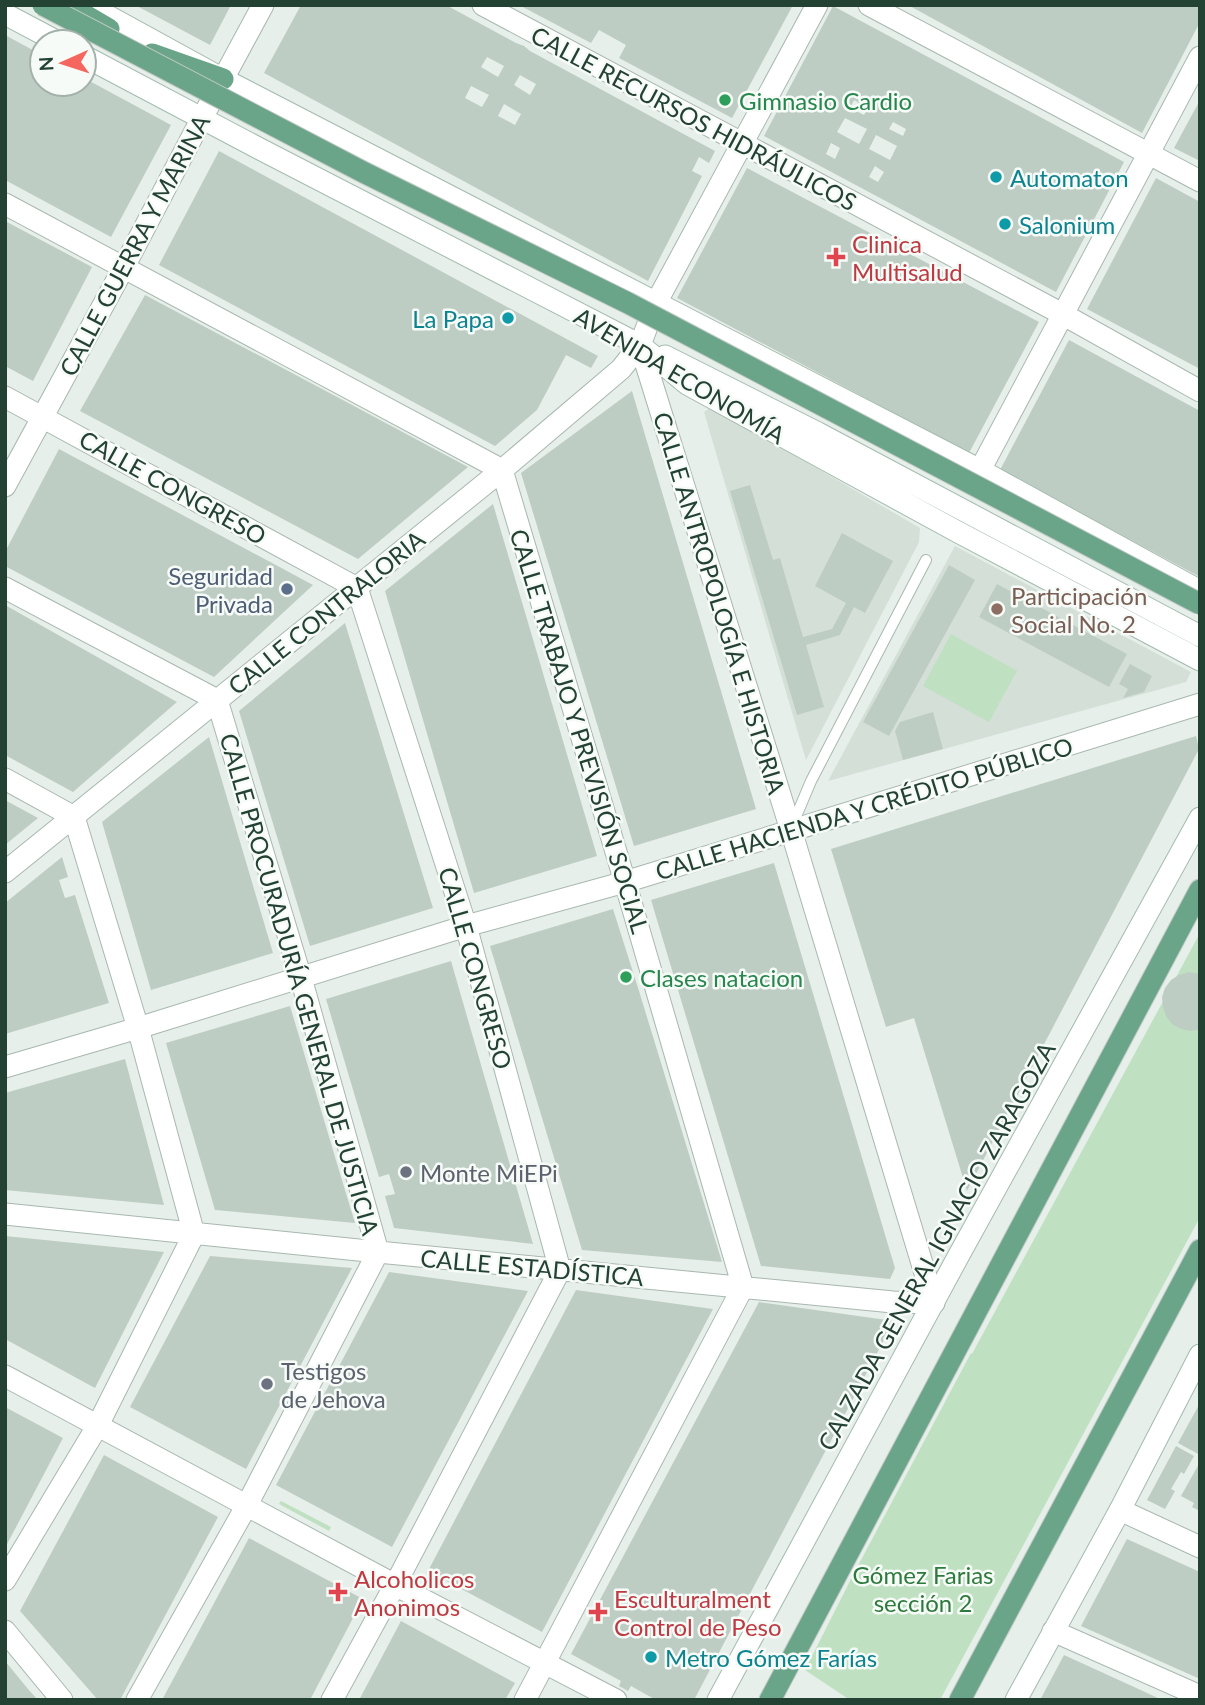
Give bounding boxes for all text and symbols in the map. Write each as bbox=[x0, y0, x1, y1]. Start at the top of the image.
street label: CALLE RECURSOS HIDRÁULICOS bbox=[526, 20, 862, 216]
north arrow bbox=[28, 28, 98, 98]
text: N bbox=[34, 56, 57, 72]
place label: Gimnasio Cardio bbox=[739, 86, 912, 115]
marker: Gimnasio Cardio bbox=[717, 92, 733, 108]
street label: CALLE GUERRA Y MARINA bbox=[53, 109, 216, 381]
place label: Automaton bbox=[1010, 163, 1129, 192]
marker: Automaton bbox=[988, 169, 1004, 185]
place label: Salonium bbox=[1019, 210, 1115, 239]
marker: Salonium bbox=[997, 216, 1013, 232]
place label: Clinica Multisalud bbox=[852, 229, 963, 286]
marker: Clinica Multisalud bbox=[826, 247, 846, 267]
street label: AVENIDA ECONOMÍA bbox=[569, 301, 791, 450]
place label: La Papa bbox=[412, 304, 494, 333]
marker: La Papa bbox=[500, 310, 516, 326]
street label: CALLE ANTROPOLOGÍA E HISTORIA bbox=[648, 409, 792, 798]
street label: CALLE CONGRESO bbox=[75, 424, 271, 550]
street label: CALLE CONTRALORIA bbox=[222, 523, 431, 700]
street label: CALLE TRABAJO Y PREVISIÓN SOCIAL bbox=[505, 525, 655, 937]
place label: Seguridad Privada bbox=[168, 561, 273, 618]
marker: Seguridad Privada bbox=[279, 581, 295, 597]
place label: Participación Social No. 2 bbox=[1011, 581, 1147, 638]
marker: Participación Social No. 2 bbox=[989, 601, 1005, 617]
street label: CALLE PROCURADURÍA GENERAL DE JUSTICIA bbox=[214, 730, 386, 1239]
street label: CALLE HACIENDA Y CRÉDITO PÚBLICO bbox=[652, 731, 1076, 885]
street label: CALLE CONGRESO bbox=[433, 864, 519, 1072]
place label: Clases natacion bbox=[640, 963, 803, 992]
marker: Clases natacion bbox=[618, 969, 634, 985]
street label: CALZADA GENERAL IGNACIO ZARAGOZA bbox=[811, 1036, 1061, 1455]
place label: Monte MiEPi bbox=[420, 1158, 558, 1187]
marker: Monte MiEPi bbox=[398, 1164, 414, 1180]
street label: CALLE ESTADÍSTICA bbox=[419, 1243, 645, 1291]
place label: Testigos de Jehova bbox=[281, 1356, 386, 1413]
marker: Testigos de Jehova bbox=[259, 1376, 275, 1392]
park label: Gómez Farias sección 2 bbox=[852, 1560, 994, 1617]
place label: Alcoholicos Anonimos bbox=[354, 1564, 474, 1621]
marker: Alcoholicos Anonimos bbox=[328, 1582, 348, 1602]
place label: Esculturalment Control de Peso bbox=[614, 1584, 782, 1641]
marker: Esculturalment Control de Peso bbox=[588, 1602, 608, 1622]
place label: Metro Gómez Farías bbox=[665, 1643, 877, 1672]
marker: Metro Gómez Farías bbox=[643, 1649, 659, 1665]

